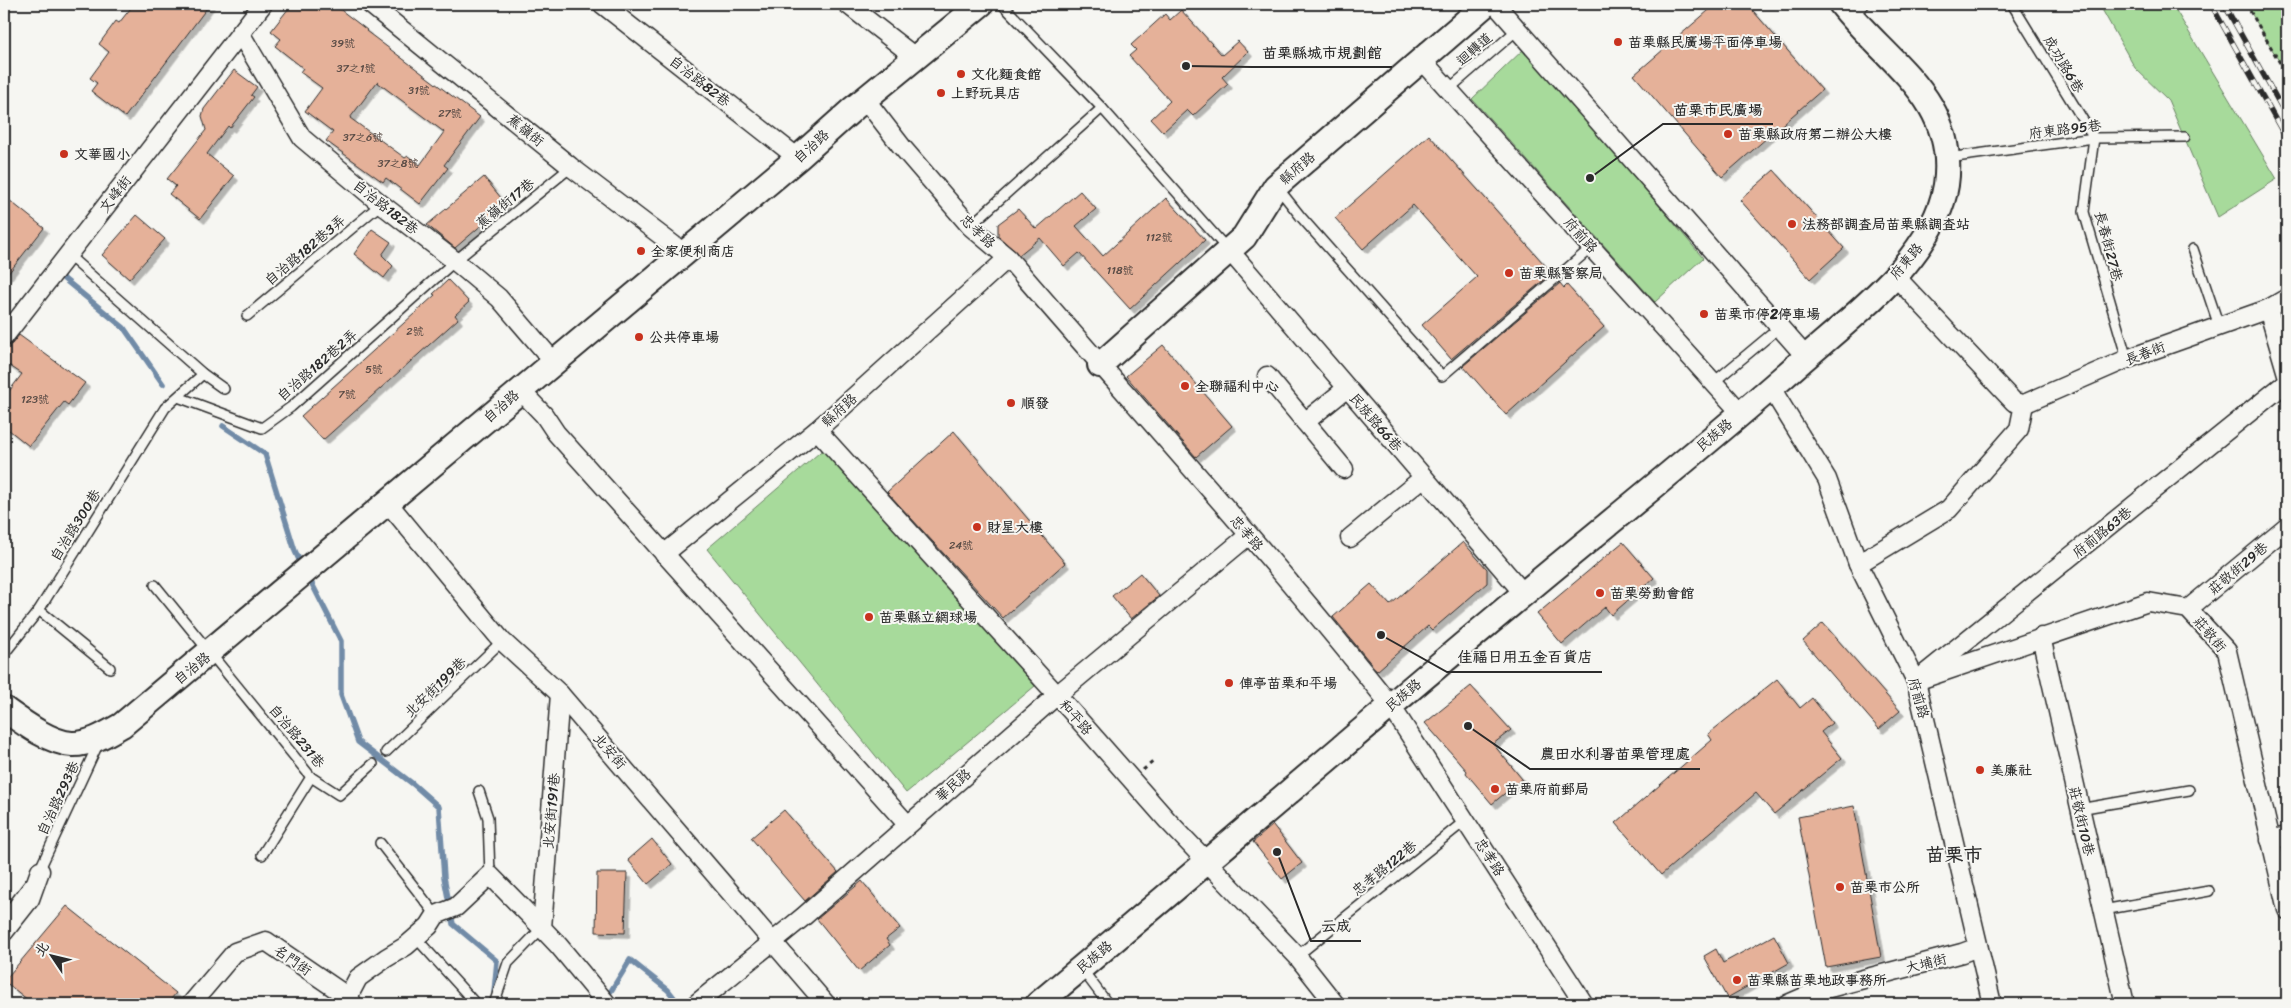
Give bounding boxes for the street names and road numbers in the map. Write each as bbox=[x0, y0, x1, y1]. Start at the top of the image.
street label: 迴轉道 bbox=[1450, 26, 1498, 73]
street label: 成功路6巷 bbox=[2036, 30, 2091, 99]
street label: 自治路82巷 bbox=[663, 49, 737, 114]
street label: 蕉嶺街 bbox=[501, 107, 550, 153]
street label: 府東路95巷 bbox=[2027, 113, 2104, 146]
street label: 自治路 bbox=[787, 123, 835, 170]
street label: 縣府路 bbox=[1273, 145, 1321, 192]
street label: 文峰街 bbox=[93, 170, 138, 219]
street label: 蕉嶺街17巷 bbox=[470, 171, 541, 235]
street label: 自治路182巷 bbox=[347, 173, 425, 242]
street label: 忠孝路 bbox=[954, 208, 1002, 255]
street label: 長春街27巷 bbox=[2087, 208, 2130, 285]
street label: 自治路182巷3弄 bbox=[259, 209, 352, 292]
street label: 府前路 bbox=[1557, 211, 1604, 259]
street label: 府東路 bbox=[1883, 237, 1929, 285]
street label: 自治路182巷2弄 bbox=[271, 323, 363, 408]
street label: 長春街 bbox=[2121, 334, 2169, 373]
street label: 自治路 bbox=[477, 383, 525, 430]
street label: 縣府路 bbox=[815, 387, 863, 434]
street label: 民族路66巷 bbox=[1343, 387, 1409, 458]
street label: 民族路 bbox=[1690, 412, 1738, 458]
street label: 自治路300巷 bbox=[43, 483, 108, 566]
street label: 府前路63巷 bbox=[2067, 500, 2139, 565]
street label: 忠孝路 bbox=[1223, 509, 1270, 557]
street label: 莊敬街29巷 bbox=[2202, 535, 2275, 601]
street label: 莊敬街 bbox=[2187, 610, 2233, 658]
street label: 自治路 bbox=[168, 645, 217, 691]
street label: 北安街199巷 bbox=[398, 650, 473, 724]
street label: 民族路 bbox=[1379, 672, 1427, 718]
street label: 府前路 bbox=[1901, 675, 1936, 722]
street label: 和平路 bbox=[1052, 693, 1099, 741]
street label: 自治路231巷 bbox=[262, 698, 332, 775]
street label: 北安街 bbox=[586, 727, 633, 775]
street label: 自治路293巷 bbox=[30, 756, 87, 840]
street label: 華民路 bbox=[929, 762, 977, 809]
street label: 北安街191巷 bbox=[536, 771, 567, 850]
street label: 莊敬街10巷 bbox=[2061, 784, 2102, 859]
street label: 忠孝路122巷 bbox=[1346, 833, 1423, 903]
street label: 忠孝路 bbox=[1468, 833, 1512, 882]
street label: 民族路 bbox=[1070, 934, 1118, 980]
street label: 名門街 bbox=[268, 938, 317, 983]
street label: 大埔街 bbox=[1903, 946, 1950, 981]

